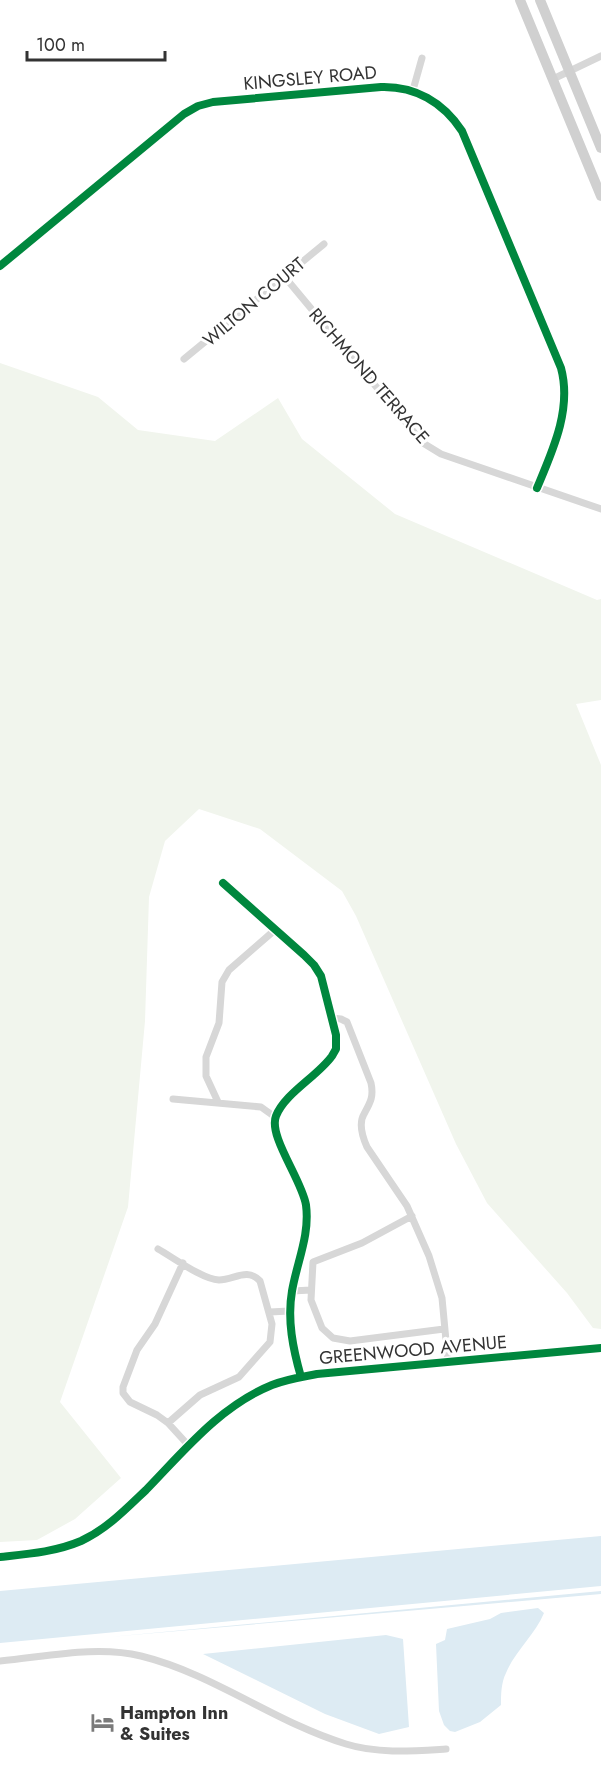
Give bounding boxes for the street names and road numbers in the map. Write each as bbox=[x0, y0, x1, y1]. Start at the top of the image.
street label: KINGSLEY ROAD bbox=[242, 59, 378, 97]
street label: WILTON COURT bbox=[197, 251, 311, 353]
street label: RICHMOND TERRACE bbox=[303, 303, 435, 449]
street label: GREENWOOD AVENUE bbox=[318, 1329, 508, 1371]

